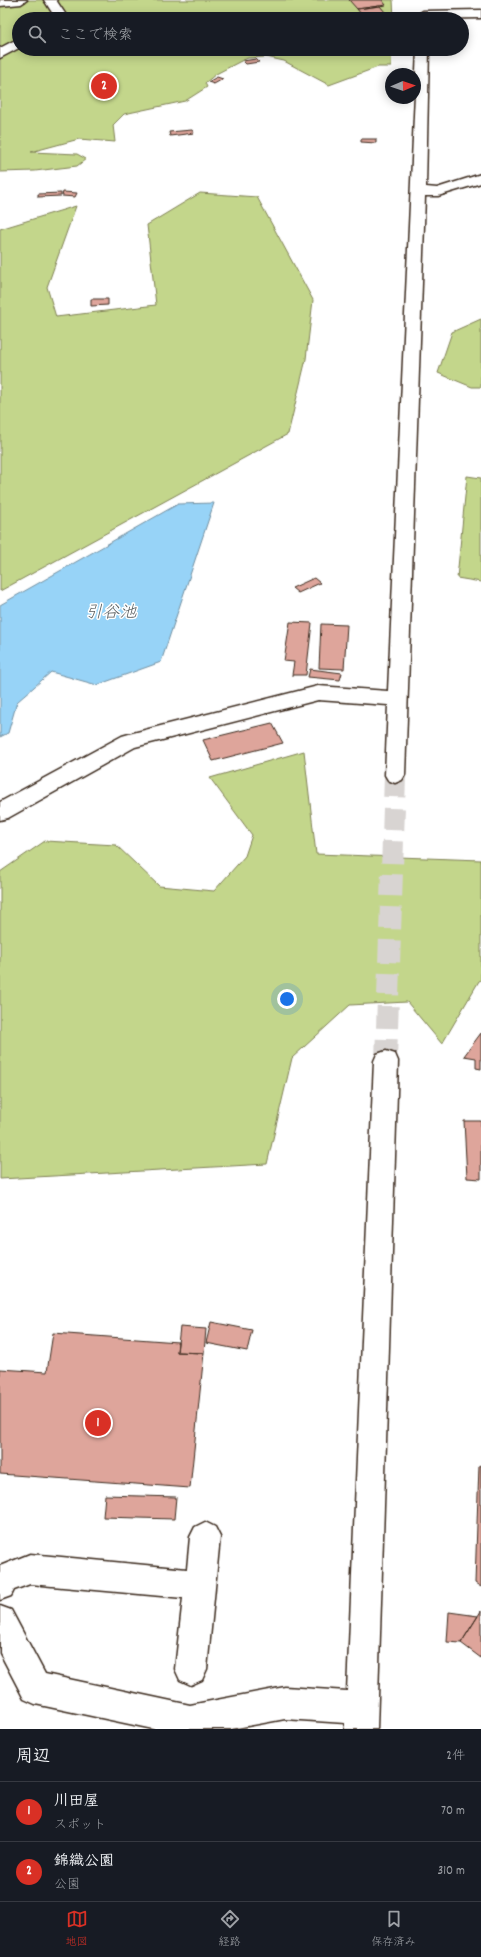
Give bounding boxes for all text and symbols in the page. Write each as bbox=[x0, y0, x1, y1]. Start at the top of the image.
search box bbox=[12, 12, 469, 56]
icon: search bbox=[26, 23, 48, 45]
text: ここで検索 bbox=[58, 25, 133, 47]
north arrow bbox=[385, 68, 421, 104]
pin: 2 bbox=[91, 71, 117, 101]
water label: 引谷池 bbox=[86, 602, 137, 626]
your location bbox=[277, 989, 297, 1009]
pin: 1 bbox=[85, 1408, 111, 1438]
text: 周辺 bbox=[16, 1746, 50, 1770]
text: 2件 bbox=[446, 1747, 465, 1766]
text: 川田屋 bbox=[54, 1791, 99, 1813]
text: 1 bbox=[28, 1802, 30, 1821]
text: 70 m bbox=[441, 1802, 465, 1821]
text: スポット bbox=[54, 1816, 106, 1835]
text: 錦織公園 bbox=[54, 1851, 114, 1873]
text: 2 bbox=[26, 1862, 32, 1881]
text: 310 m bbox=[437, 1862, 465, 1881]
text: 公園 bbox=[54, 1876, 80, 1895]
tab: 地図 bbox=[66, 1908, 88, 1951]
tab: 経路 bbox=[219, 1908, 241, 1951]
tab: 保存済み bbox=[372, 1908, 416, 1951]

